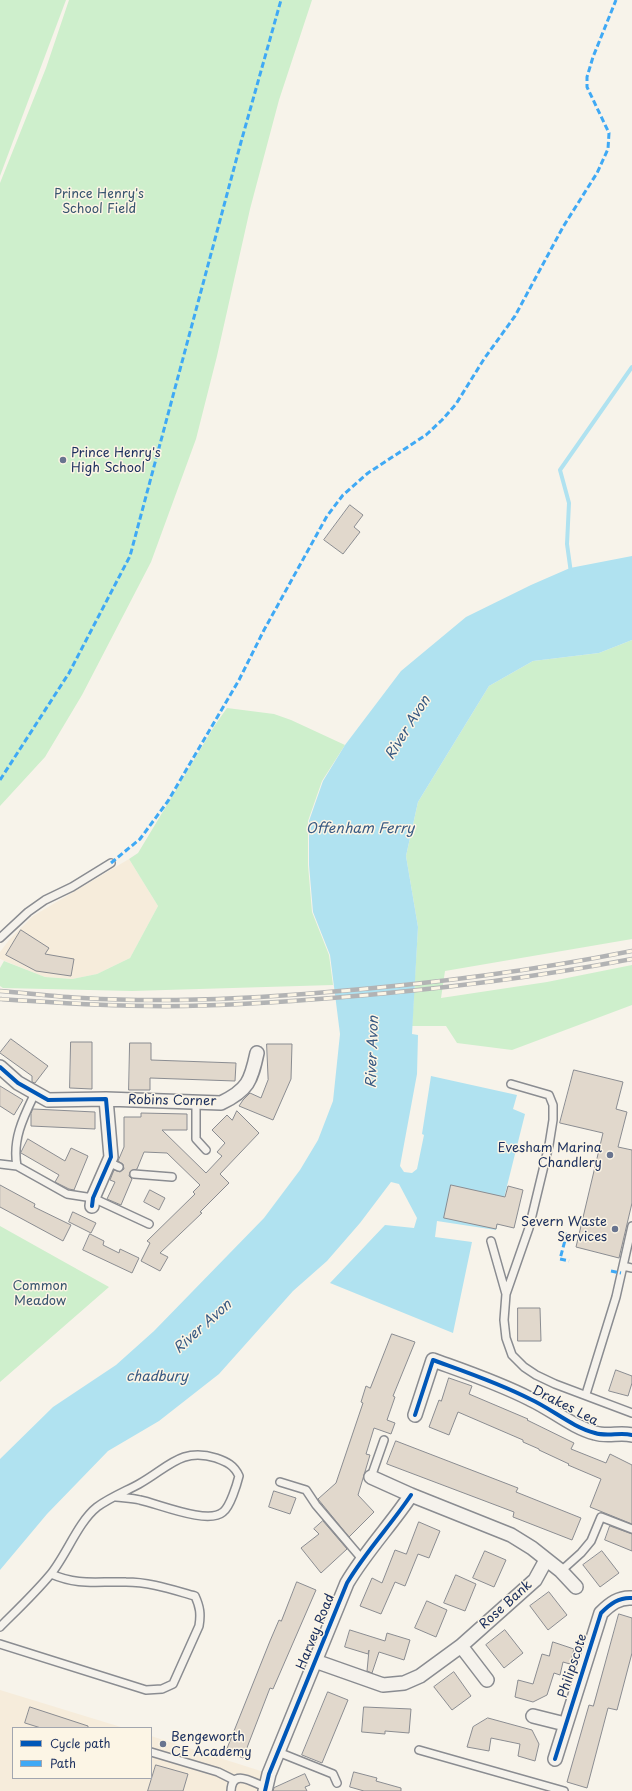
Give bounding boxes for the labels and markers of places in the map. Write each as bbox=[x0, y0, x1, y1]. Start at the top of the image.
place label: Prince Henry's High School bbox=[71, 445, 161, 476]
marker: Prince Henry's High School bbox=[58, 455, 68, 465]
place label: Evesham Marina Chandlery bbox=[498, 1140, 602, 1171]
marker: Evesham Marina Chandlery bbox=[605, 1150, 615, 1160]
place label: Severn Waste Services bbox=[521, 1214, 607, 1245]
marker: Severn Waste Services bbox=[610, 1224, 620, 1234]
place label: Bengeworth CE Academy bbox=[171, 1729, 252, 1760]
marker: Bengeworth CE Academy bbox=[158, 1739, 168, 1749]

